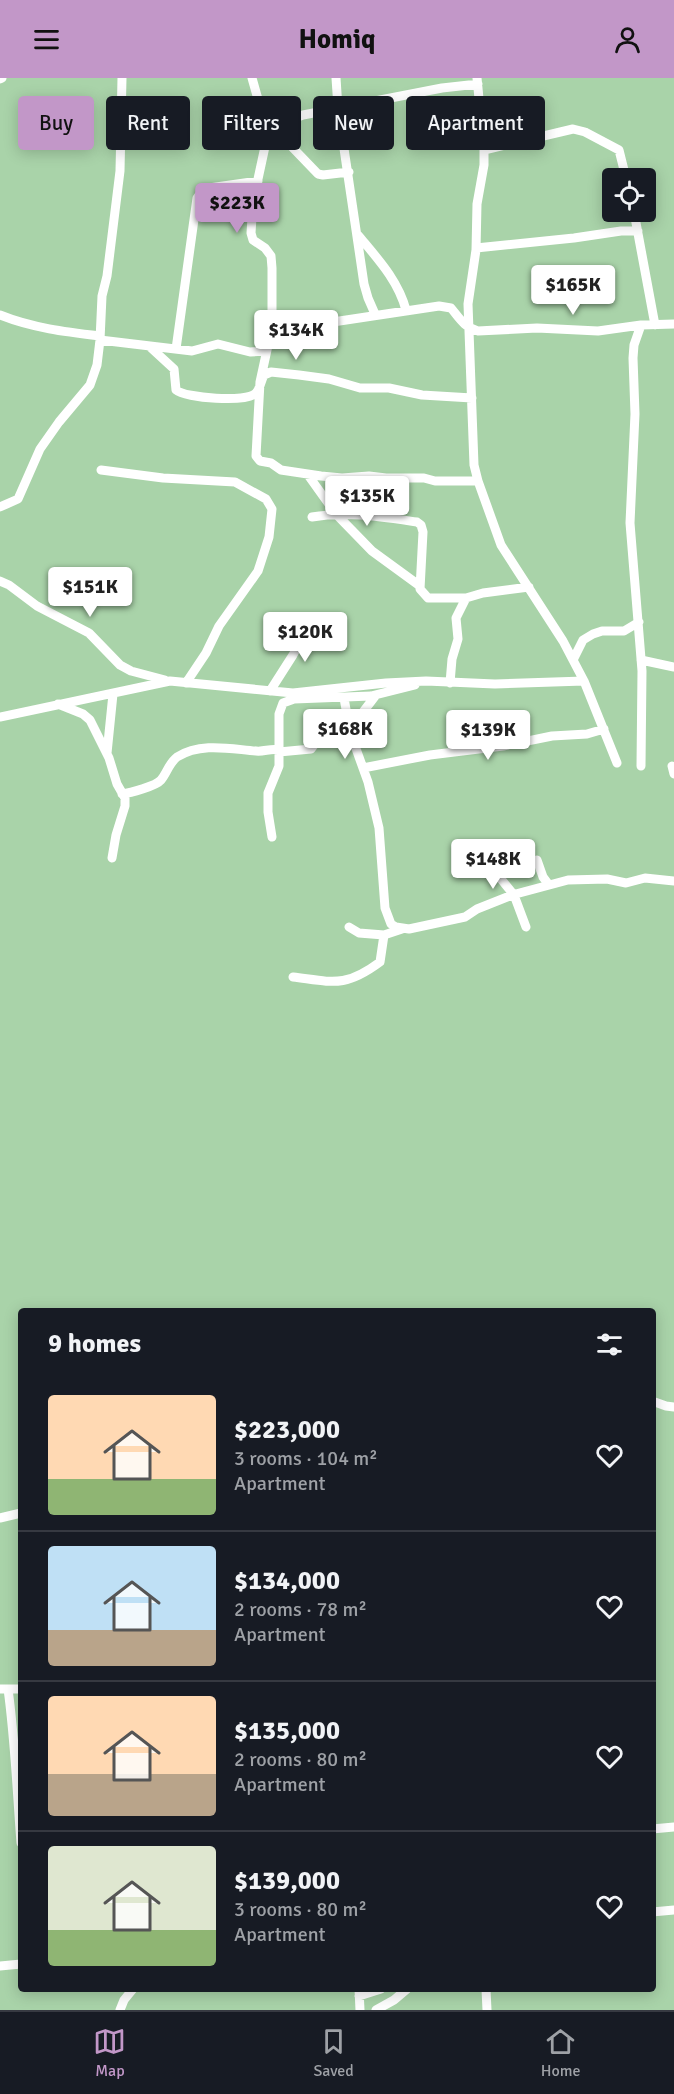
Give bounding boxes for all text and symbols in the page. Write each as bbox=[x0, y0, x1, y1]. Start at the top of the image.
icon: menu bbox=[30, 23, 63, 56]
text: Homiq bbox=[298, 23, 376, 56]
icon: person bbox=[611, 23, 644, 56]
chip: Buy bbox=[18, 96, 94, 150]
chip: Rent bbox=[106, 96, 190, 150]
chip: Filters bbox=[202, 96, 301, 150]
chip: New bbox=[313, 96, 394, 150]
chip: Apartment bbox=[406, 96, 545, 150]
map controls bbox=[602, 168, 656, 222]
button: locate bbox=[602, 168, 656, 222]
pin: $223K bbox=[195, 183, 279, 234]
text: $223K bbox=[209, 190, 265, 215]
pin: $165K bbox=[531, 265, 615, 316]
text: $165K bbox=[545, 272, 601, 297]
pin: $134K bbox=[254, 310, 338, 361]
text: $134K bbox=[268, 317, 324, 342]
pin: $135K bbox=[325, 476, 409, 527]
text: $135K bbox=[339, 483, 395, 508]
pin: $151K bbox=[48, 567, 132, 618]
text: $151K bbox=[62, 574, 118, 599]
pin: $120K bbox=[263, 612, 347, 663]
text: $120K bbox=[277, 619, 333, 644]
pin: $168K bbox=[303, 709, 387, 760]
pin: $139K bbox=[446, 710, 530, 761]
text: $168K bbox=[317, 716, 373, 741]
text: $139K bbox=[460, 717, 516, 742]
pin: $148K bbox=[451, 839, 535, 890]
text: $148K bbox=[465, 846, 521, 871]
text: 9 homes bbox=[48, 1328, 141, 1360]
icon: filters bbox=[593, 1328, 626, 1361]
text: $223,000 bbox=[234, 1414, 340, 1446]
icon: home bbox=[96, 1419, 168, 1491]
icon: heart bbox=[593, 1439, 626, 1472]
text: 3 rooms · 104 m² bbox=[234, 1446, 378, 1471]
text: Apartment bbox=[234, 1471, 326, 1496]
text: $134,000 bbox=[234, 1565, 340, 1597]
icon: home bbox=[96, 1570, 168, 1642]
icon: heart bbox=[593, 1590, 626, 1623]
text: 2 rooms · 78 m² bbox=[234, 1597, 367, 1622]
text: Apartment bbox=[234, 1622, 326, 1647]
text: $135,000 bbox=[234, 1715, 340, 1747]
icon: home bbox=[96, 1720, 168, 1792]
icon: heart bbox=[593, 1740, 626, 1773]
text: 2 rooms · 80 m² bbox=[234, 1747, 367, 1772]
text: Apartment bbox=[234, 1772, 326, 1797]
text: $139,000 bbox=[234, 1865, 340, 1897]
icon: home bbox=[96, 1870, 168, 1942]
icon: heart bbox=[593, 1890, 626, 1923]
text: 3 rooms · 80 m² bbox=[234, 1897, 367, 1922]
text: Apartment bbox=[234, 1922, 326, 1947]
tab: Map bbox=[93, 2025, 126, 2081]
tab: Saved bbox=[313, 2025, 354, 2081]
tab: Home bbox=[541, 2025, 581, 2081]

